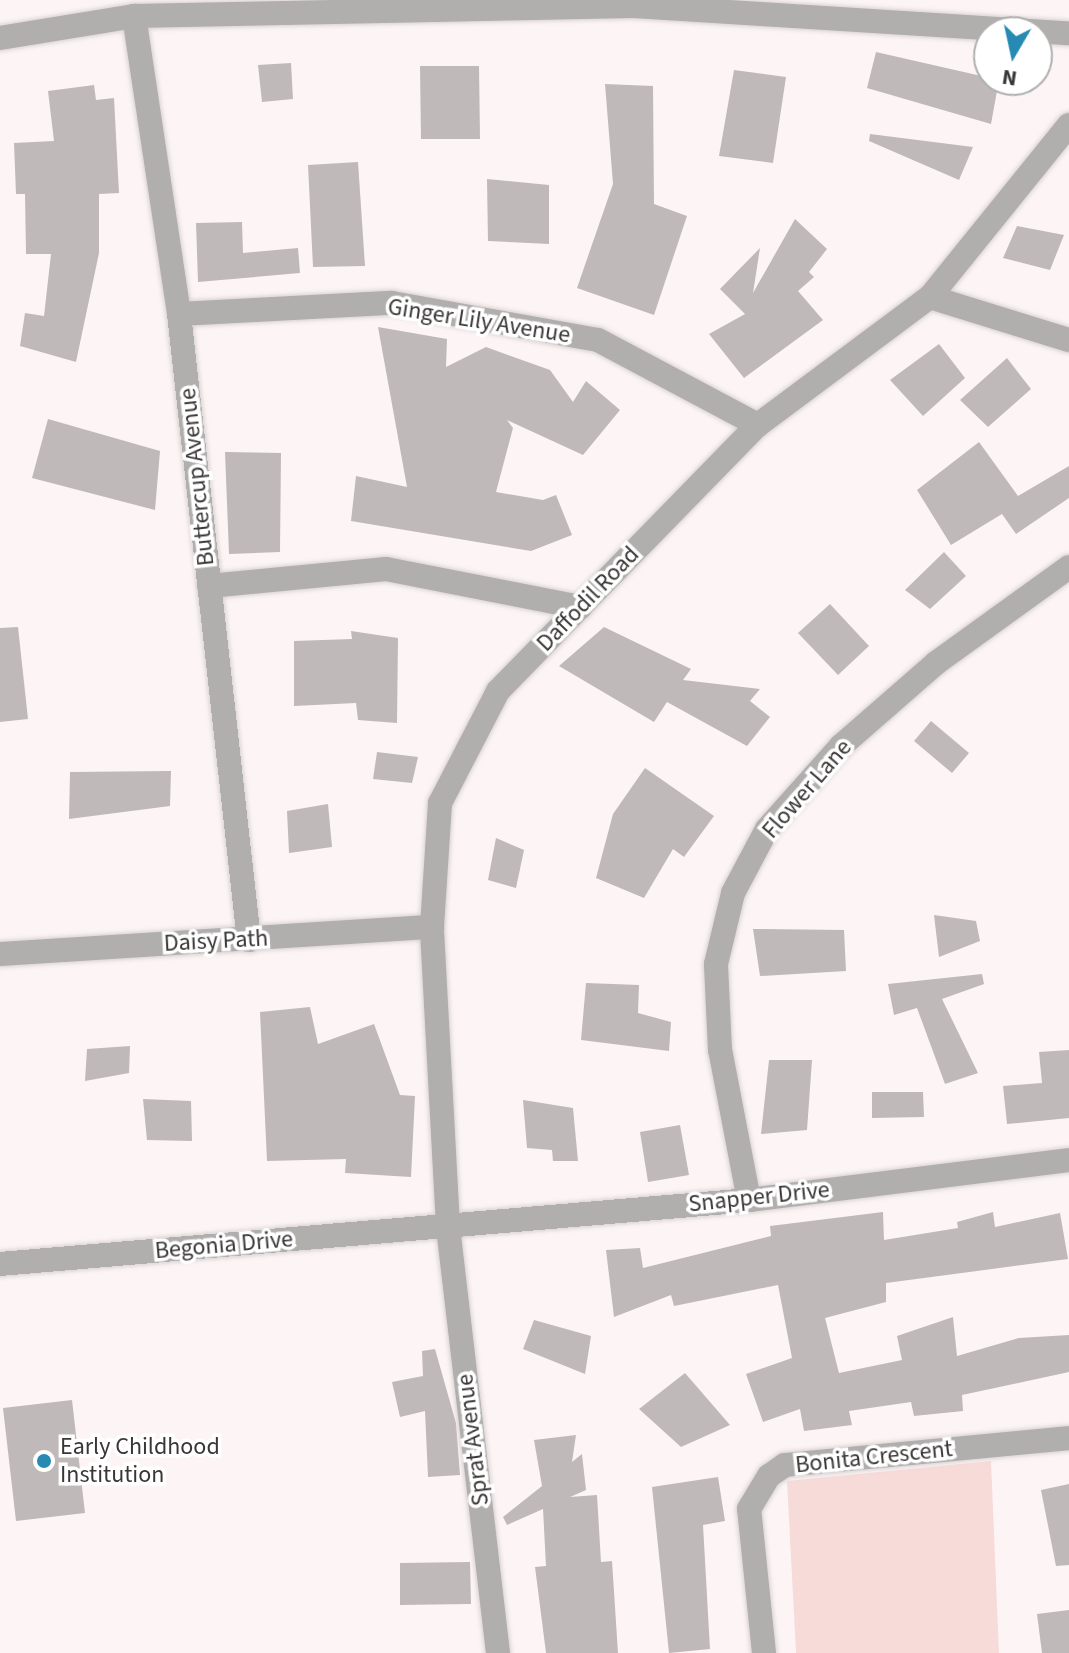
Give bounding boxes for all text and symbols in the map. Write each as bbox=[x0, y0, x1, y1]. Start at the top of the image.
north arrow bbox=[973, 16, 1053, 96]
text: N bbox=[1000, 61, 1019, 95]
street label: Ginger Lily Avenue bbox=[386, 292, 572, 350]
street label: Buttercup Avenue bbox=[173, 387, 221, 567]
street label: Daffodil Road bbox=[531, 540, 645, 658]
street label: Flower Lane bbox=[756, 734, 858, 844]
street label: Daisy Path bbox=[163, 924, 269, 958]
street label: Snapper Drive bbox=[687, 1175, 831, 1219]
street label: Begonia Drive bbox=[154, 1225, 294, 1265]
street label: Sprat Avenue bbox=[451, 1372, 495, 1508]
place label: Early Childhood Institution bbox=[60, 1433, 220, 1489]
street label: Bonita Crescent bbox=[794, 1434, 954, 1480]
marker: Early Childhood Institution bbox=[35, 1452, 53, 1470]

